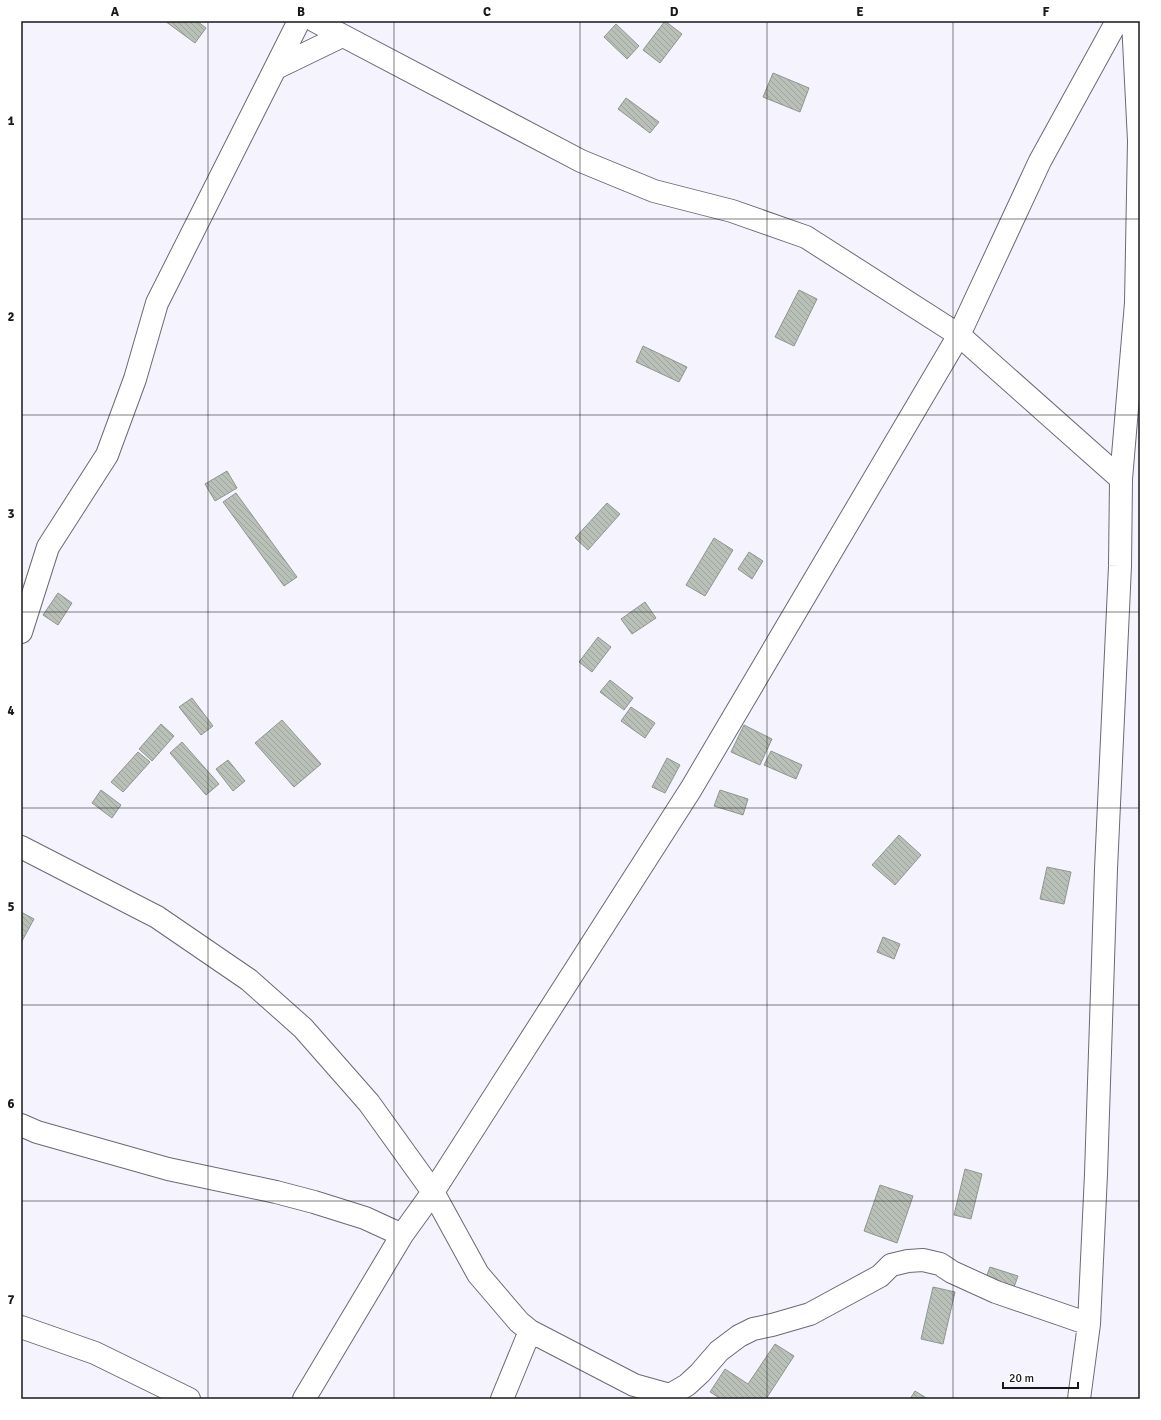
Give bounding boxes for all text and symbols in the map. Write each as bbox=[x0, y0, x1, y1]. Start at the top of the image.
text: A bbox=[111, 4, 120, 20]
text: B bbox=[297, 4, 305, 20]
text: C bbox=[483, 4, 491, 20]
text: D bbox=[670, 4, 679, 20]
text: E bbox=[856, 4, 864, 20]
text: F bbox=[1043, 4, 1050, 20]
text: 1 bbox=[7, 113, 15, 129]
text: 2 bbox=[7, 309, 15, 325]
text: 3 bbox=[7, 506, 15, 522]
text: 4 bbox=[7, 703, 15, 719]
text: 5 bbox=[7, 899, 15, 915]
text: 6 bbox=[7, 1096, 15, 1112]
text: 7 bbox=[7, 1292, 15, 1308]
scale bar bbox=[1003, 1364, 1078, 1390]
text: 20 m bbox=[1009, 1371, 1034, 1386]

